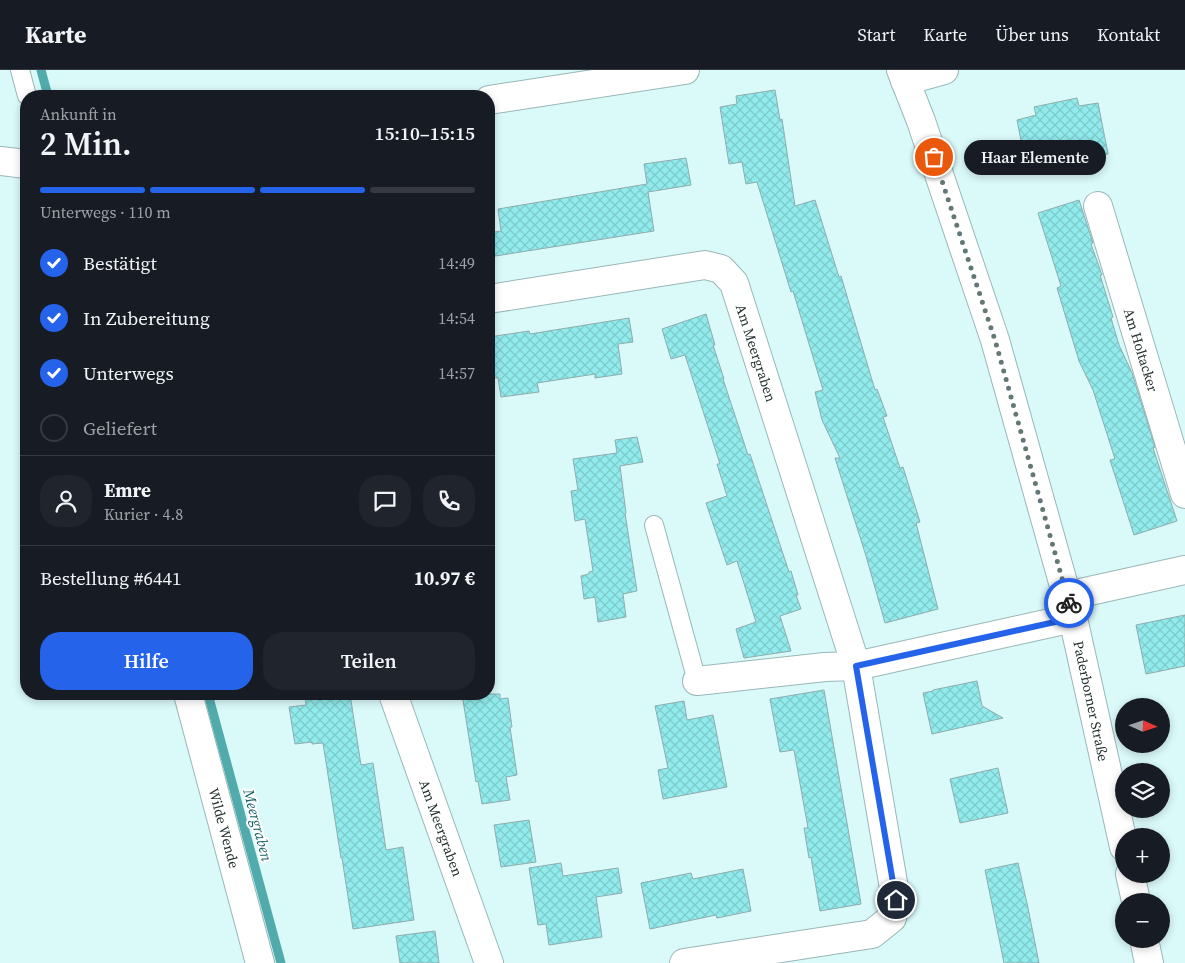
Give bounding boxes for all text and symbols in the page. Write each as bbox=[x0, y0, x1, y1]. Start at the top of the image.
text: Karte bbox=[25, 18, 86, 51]
text: Start bbox=[858, 22, 895, 47]
text: Karte bbox=[923, 22, 967, 47]
text: Über uns bbox=[995, 22, 1069, 47]
text: Kontakt bbox=[1097, 22, 1160, 47]
text: Ankunft in bbox=[40, 103, 117, 125]
text: 15:10–15:15 bbox=[375, 120, 475, 146]
text: 2 Min. bbox=[40, 122, 132, 166]
pin bbox=[913, 136, 955, 178]
callout: Haar Elemente bbox=[964, 140, 1106, 174]
icon: bag bbox=[920, 143, 948, 171]
text: Haar Elemente bbox=[981, 146, 1089, 168]
text: Unterwegs · 110 m bbox=[40, 201, 171, 223]
icon: check bbox=[40, 249, 68, 277]
text: Bestätigt bbox=[83, 250, 157, 276]
text: 14:49 bbox=[438, 252, 475, 274]
street label: Am Meergraben bbox=[731, 302, 781, 405]
icon: check bbox=[40, 304, 68, 332]
text: In Zubereitung bbox=[83, 305, 210, 331]
street label: Am Holtacker bbox=[1119, 306, 1163, 394]
text: 14:54 bbox=[438, 307, 475, 329]
icon: check bbox=[40, 359, 68, 387]
text: Unterwegs bbox=[83, 360, 174, 386]
text: 14:57 bbox=[438, 362, 475, 384]
text: Geliefert bbox=[83, 415, 157, 441]
button: person bbox=[40, 475, 92, 527]
button: chat bbox=[359, 475, 411, 527]
button: phone bbox=[423, 475, 475, 527]
text: Emre bbox=[104, 477, 151, 503]
text: Kurier · 4.8 bbox=[104, 503, 183, 525]
text: Bestellung #6441 bbox=[40, 565, 182, 591]
text: 10.97 € bbox=[414, 565, 475, 591]
courier bbox=[1044, 578, 1094, 628]
icon: bike bbox=[1055, 589, 1083, 617]
button: Hilfe bbox=[40, 632, 253, 690]
button: Teilen bbox=[263, 632, 475, 690]
street label: Paderborner Straße bbox=[1068, 639, 1114, 763]
north arrow bbox=[1115, 698, 1170, 752]
map controls bbox=[1115, 698, 1170, 948]
button: layers bbox=[1115, 763, 1170, 818]
street label: Am Meergraben bbox=[414, 777, 468, 880]
street label: Wilde Wende bbox=[204, 786, 244, 870]
water label: Meergraben bbox=[238, 786, 278, 864]
button: + bbox=[1115, 828, 1170, 883]
pin bbox=[875, 879, 917, 921]
icon: home bbox=[882, 886, 910, 914]
button: − bbox=[1115, 893, 1170, 948]

